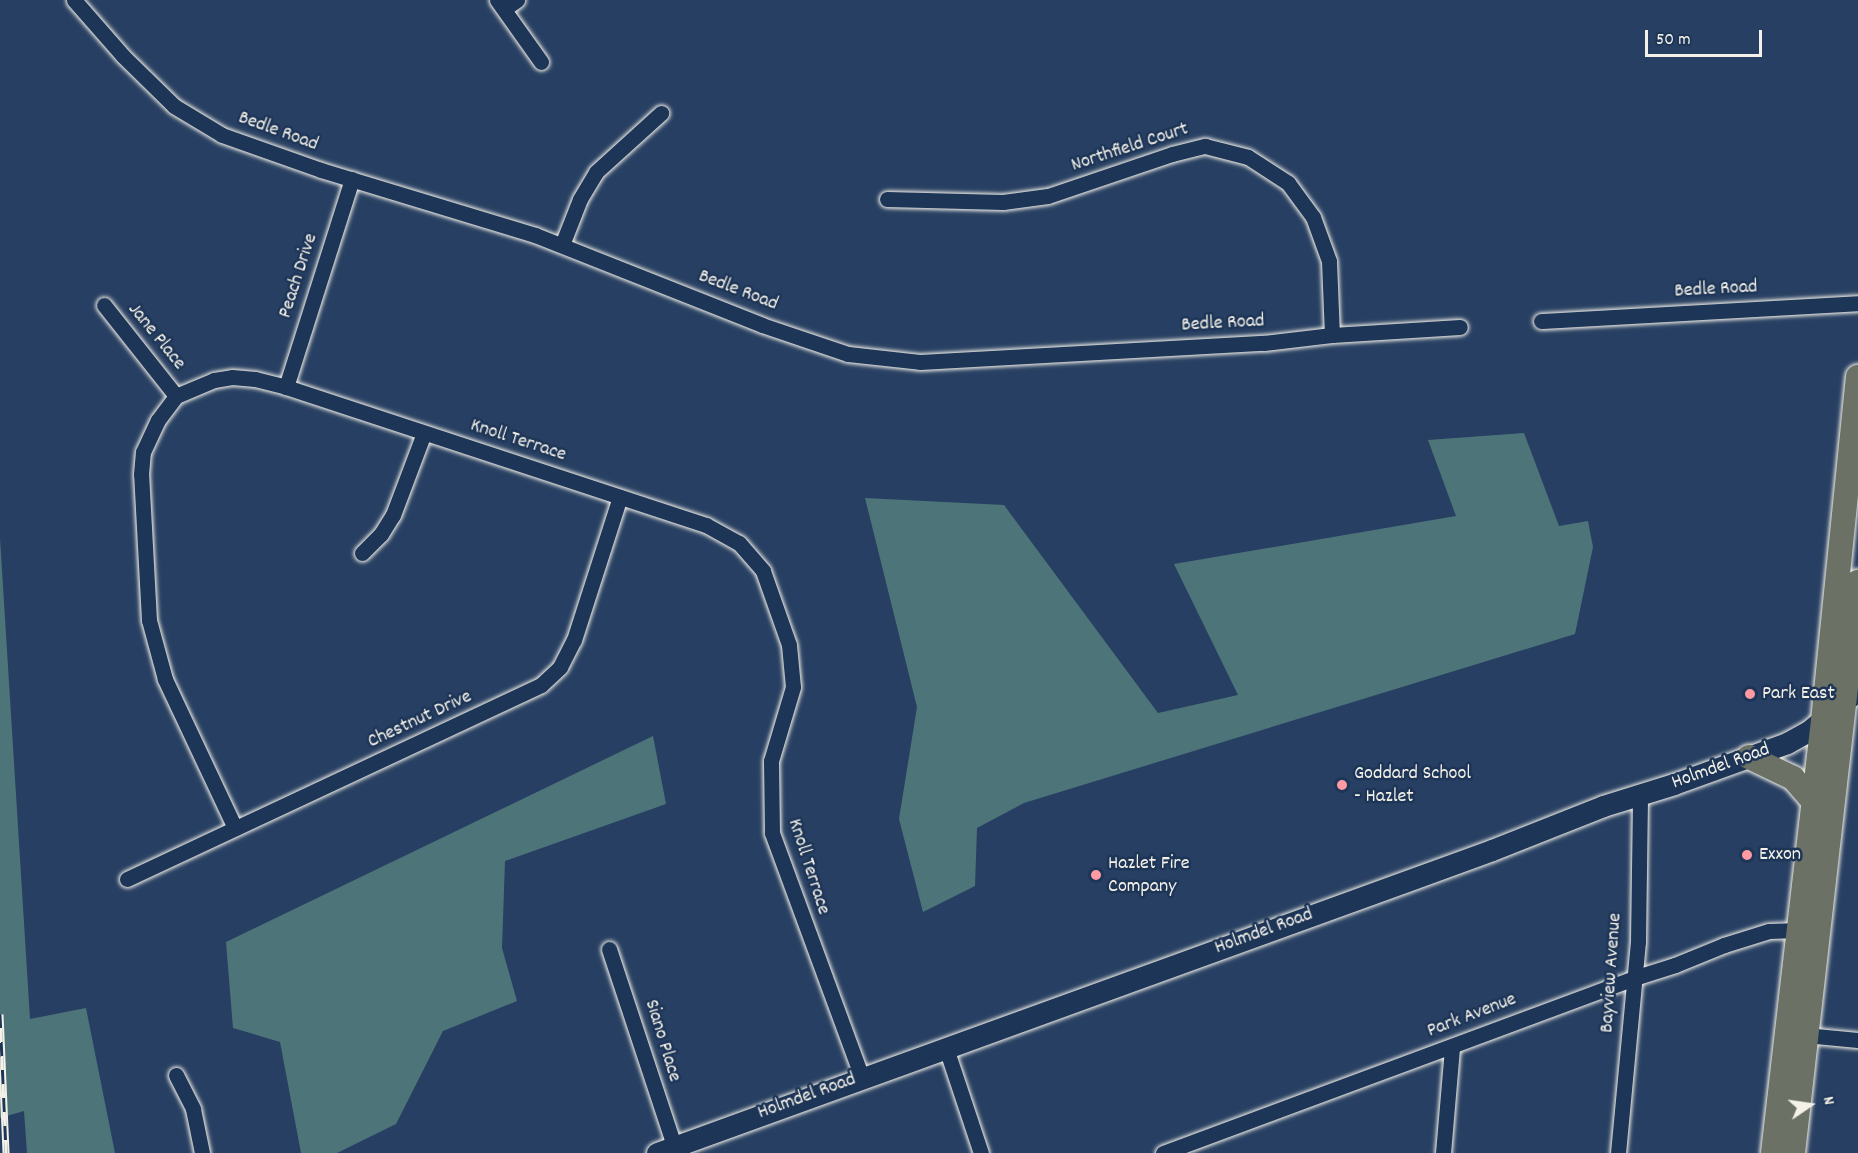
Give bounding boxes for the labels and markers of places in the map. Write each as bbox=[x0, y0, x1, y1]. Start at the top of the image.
place label: Park East bbox=[1762, 682, 1835, 706]
marker: Park East bbox=[1743, 687, 1757, 701]
place label: Goddard School - Hazlet bbox=[1354, 762, 1471, 809]
marker: Goddard School - Hazlet bbox=[1335, 778, 1349, 792]
place label: Exxon bbox=[1759, 843, 1801, 867]
marker: Exxon bbox=[1740, 848, 1754, 862]
place label: Hazlet Fire Company bbox=[1108, 852, 1190, 899]
marker: Hazlet Fire Company bbox=[1089, 868, 1103, 882]

